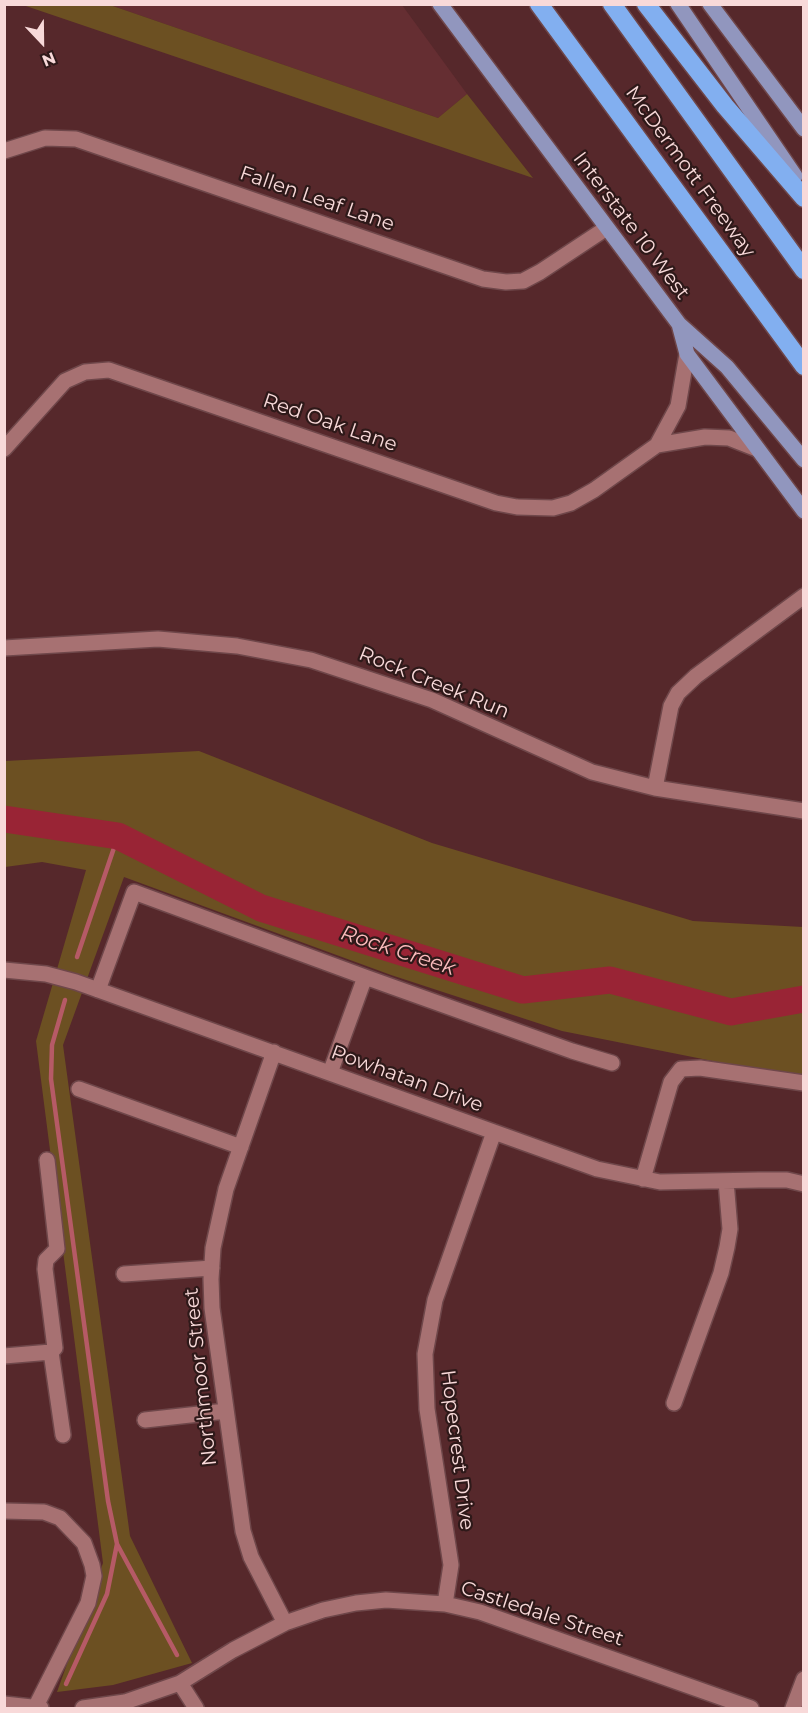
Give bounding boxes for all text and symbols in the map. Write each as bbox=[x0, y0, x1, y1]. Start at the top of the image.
north arrow bbox=[12, 12, 72, 72]
text: N bbox=[39, 48, 58, 70]
street label: McDermott Freeway bbox=[620, 82, 760, 262]
street label: Interstate 10 West bbox=[568, 148, 694, 304]
street label: Fallen Leaf Lane bbox=[236, 161, 398, 237]
street label: Red Oak Lane bbox=[260, 389, 400, 457]
street label: Rock Creek Run bbox=[355, 642, 513, 724]
water label: Rock Creek bbox=[337, 921, 459, 981]
street label: Powhatan Drive bbox=[328, 1040, 486, 1118]
street label: Northmoor Street bbox=[180, 1287, 222, 1467]
street label: Hopecrest Drive bbox=[435, 1369, 479, 1531]
street label: Castledale Street bbox=[458, 1576, 626, 1652]

